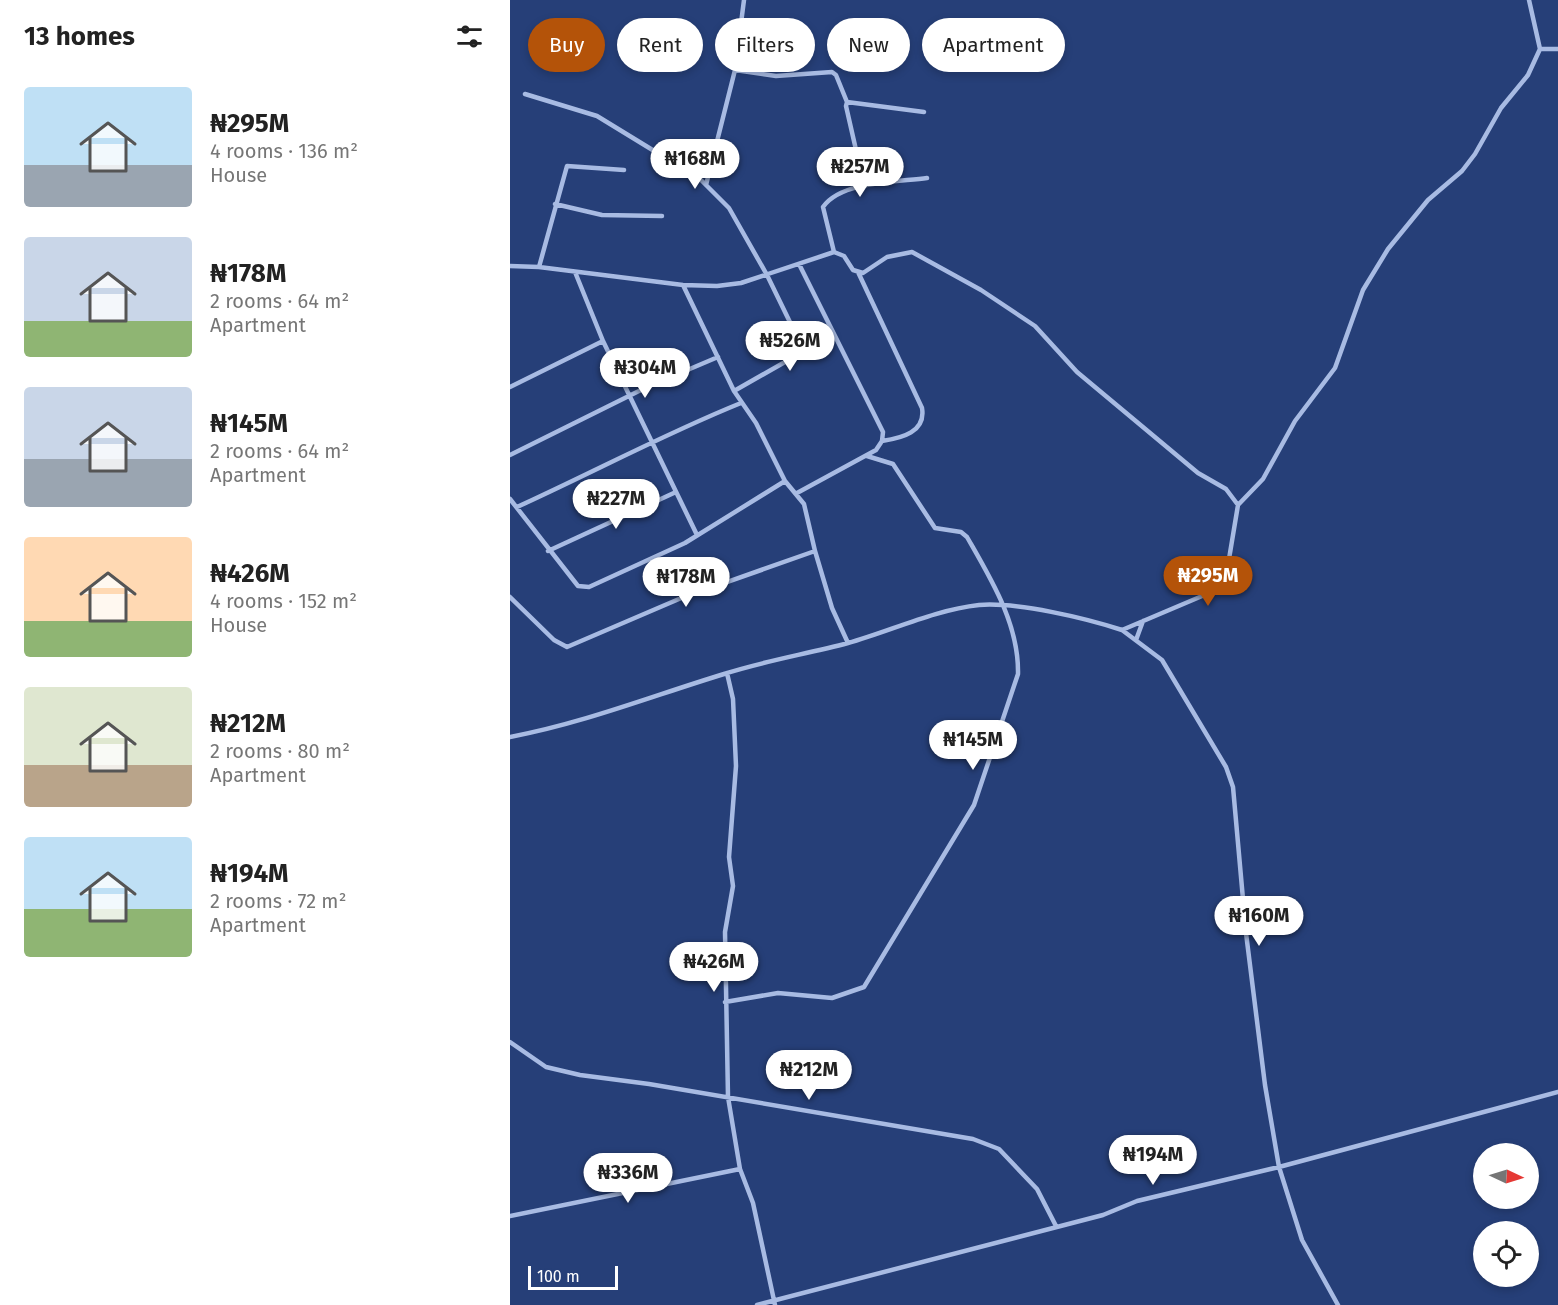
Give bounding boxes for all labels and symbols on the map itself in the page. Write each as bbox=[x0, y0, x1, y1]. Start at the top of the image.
pin: ₦168M bbox=[653, 139, 737, 190]
pin: ₦257M bbox=[818, 147, 902, 198]
pin: ₦526M bbox=[748, 321, 832, 372]
pin: ₦304M bbox=[603, 348, 687, 399]
pin: ₦227M bbox=[574, 479, 658, 530]
pin: ₦295M bbox=[1166, 556, 1250, 607]
pin: ₦178M bbox=[644, 557, 728, 608]
pin: ₦145M bbox=[931, 720, 1015, 771]
pin: ₦160M bbox=[1217, 896, 1301, 947]
pin: ₦426M bbox=[672, 942, 756, 993]
pin: ₦212M bbox=[767, 1050, 851, 1101]
pin: ₦194M bbox=[1111, 1135, 1195, 1186]
north arrow bbox=[1473, 1143, 1539, 1209]
pin: ₦336M bbox=[586, 1153, 670, 1204]
scale bar bbox=[528, 1263, 618, 1290]

